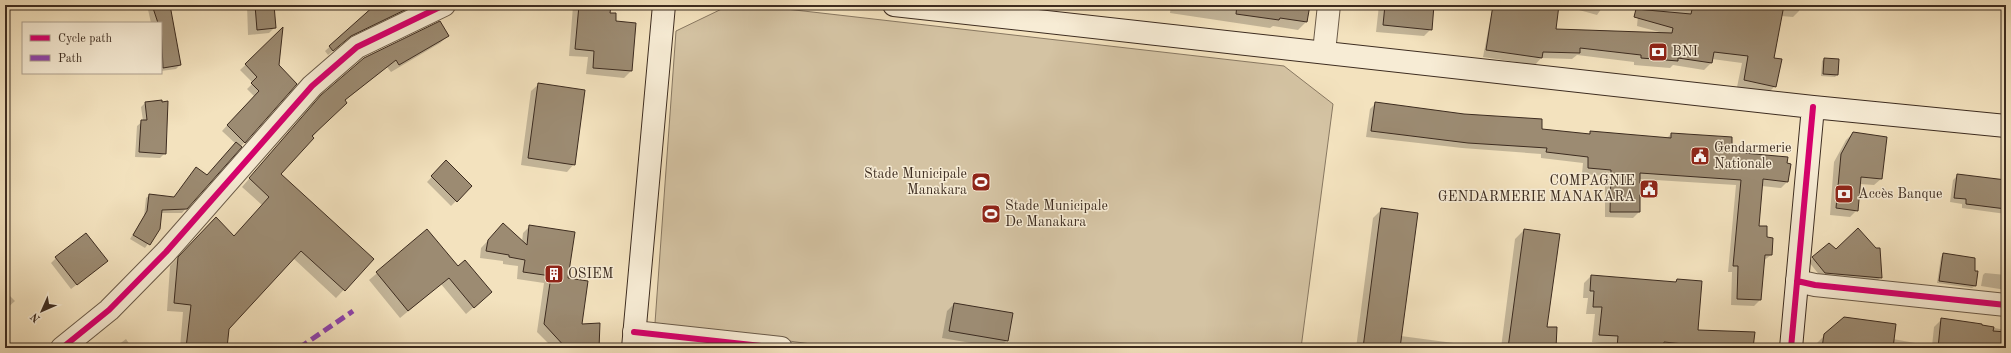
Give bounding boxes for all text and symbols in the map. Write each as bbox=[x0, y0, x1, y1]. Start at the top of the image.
legend bbox=[22, 22, 162, 74]
text: Cycle path bbox=[58, 33, 113, 45]
bank icon: BNI bbox=[1647, 41, 1669, 63]
place label: BNI bbox=[1672, 45, 1698, 59]
text: Path bbox=[58, 53, 83, 65]
place label: Gendarmerie Nationale bbox=[1714, 141, 1792, 171]
public building icon: Gendarmerie Nationale bbox=[1689, 145, 1711, 167]
place label: Stade Municipale Manakara bbox=[864, 167, 967, 197]
sports icon: Stade Municipale Manakara bbox=[970, 171, 992, 193]
place label: COMPAGNIE GENDARMERIE MANAKARA bbox=[1438, 174, 1635, 204]
public building icon: COMPAGNIE GENDARMERIE MANAKARA bbox=[1638, 178, 1660, 200]
bank icon: Accès Banque bbox=[1833, 183, 1855, 205]
place label: Accès Banque bbox=[1858, 187, 1942, 201]
place label: Stade Municipale De Manakara bbox=[1005, 199, 1108, 229]
sports icon: Stade Municipale De Manakara bbox=[980, 203, 1002, 225]
building icon: OSIEM bbox=[543, 263, 565, 285]
place label: OSIEM bbox=[568, 267, 614, 281]
north arrow bbox=[22, 291, 62, 331]
text: N bbox=[29, 310, 43, 324]

